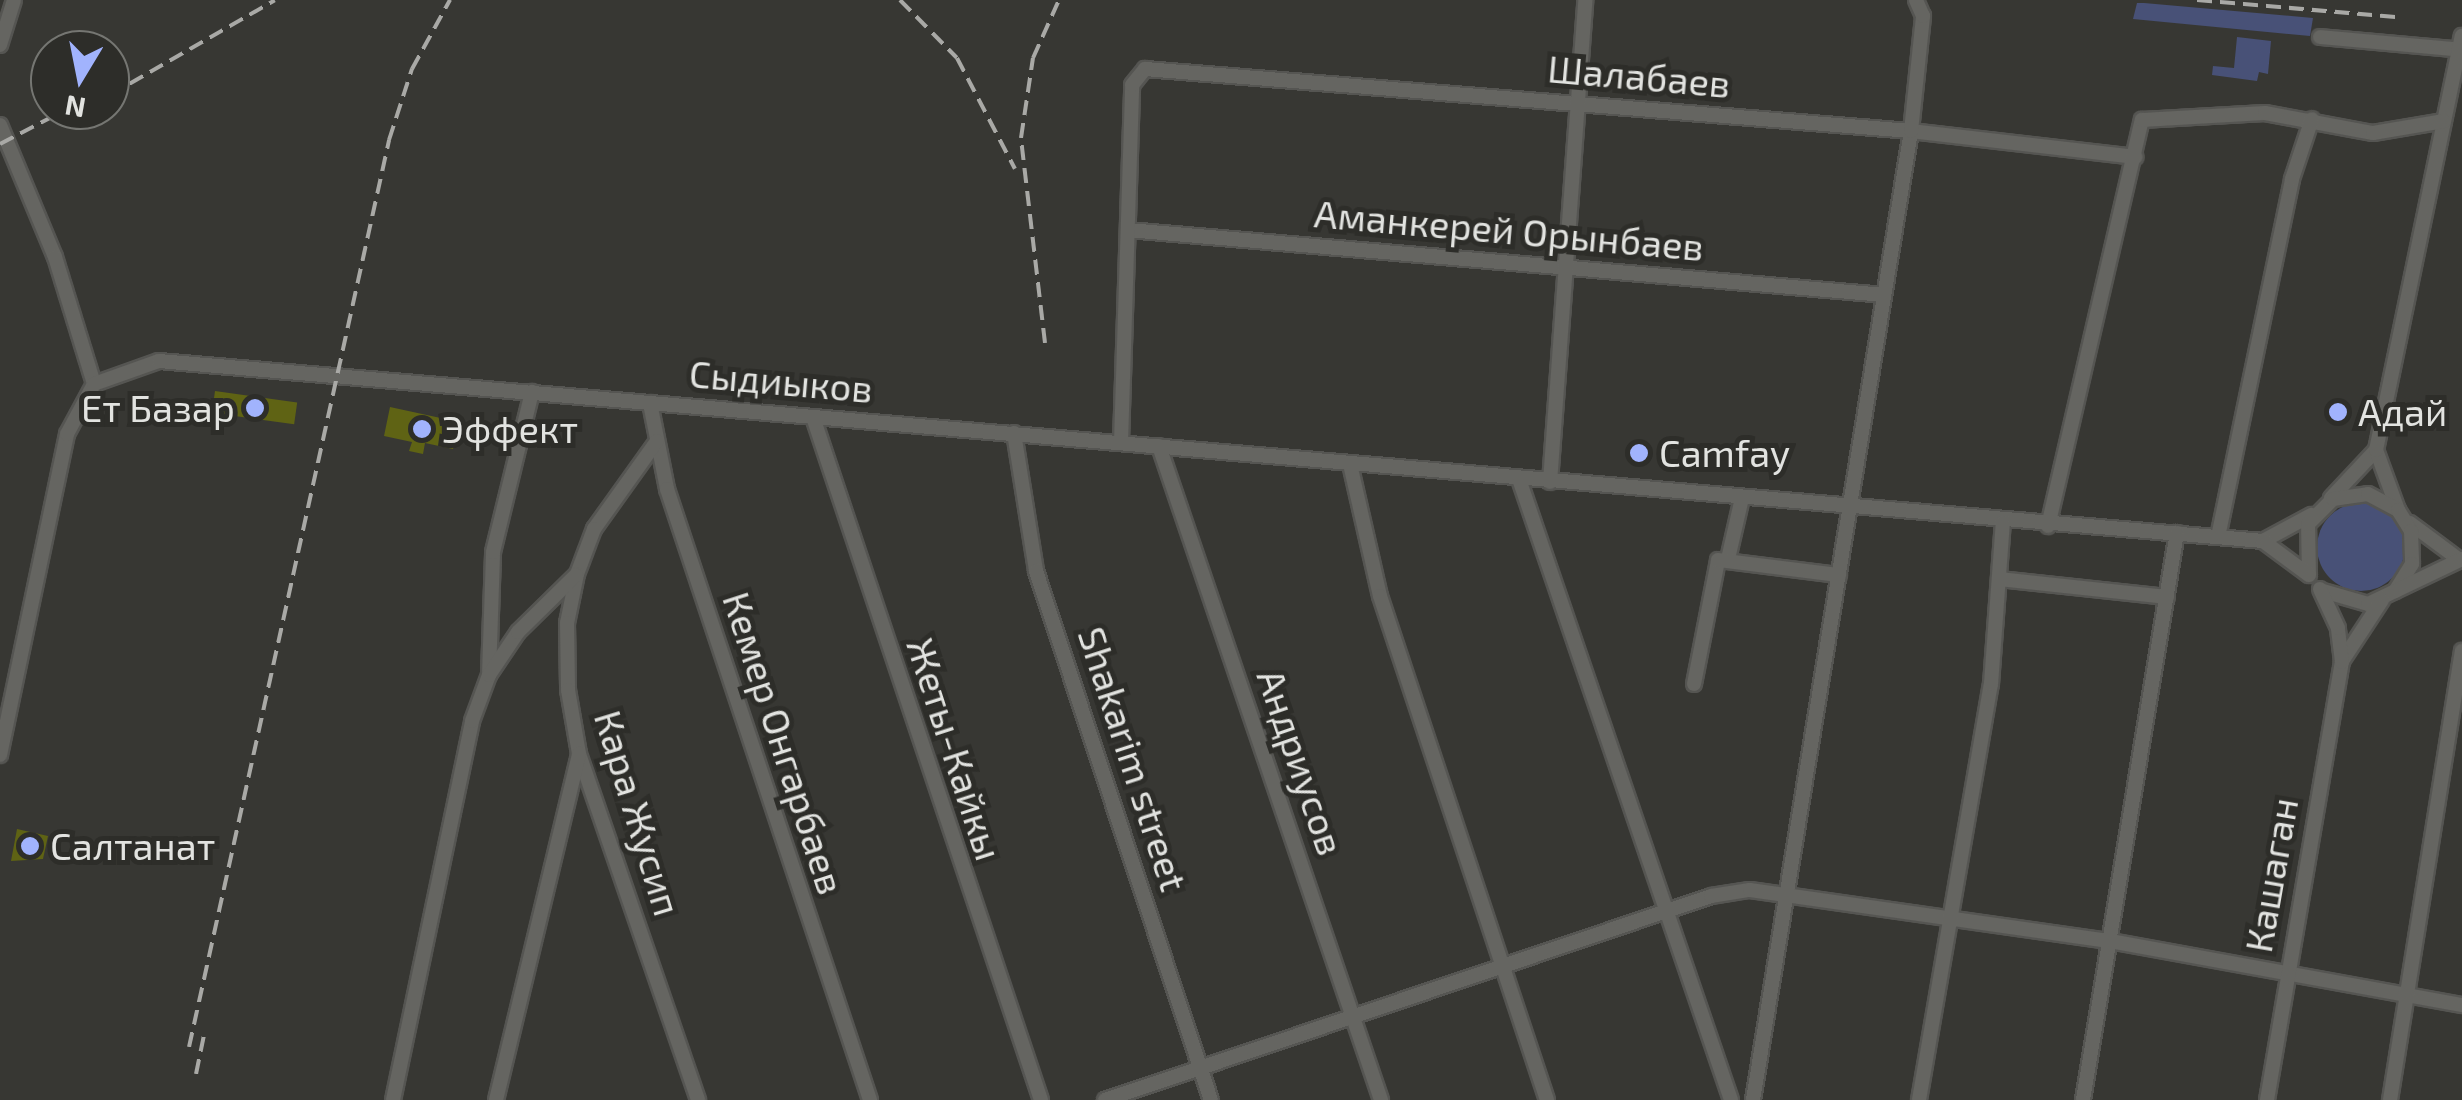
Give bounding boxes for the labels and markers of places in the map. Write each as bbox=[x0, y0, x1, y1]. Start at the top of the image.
place label: Ет Базар bbox=[81, 385, 235, 431]
place label: Адай bbox=[2358, 389, 2447, 435]
marker: Ет Базар bbox=[244, 397, 266, 419]
marker: Адай bbox=[2327, 401, 2349, 423]
place label: Эффект bbox=[442, 406, 578, 452]
marker: Эффект bbox=[411, 418, 433, 440]
place label: Camfay bbox=[1659, 430, 1790, 476]
marker: Camfay bbox=[1628, 442, 1650, 464]
place label: Салтанат bbox=[50, 823, 215, 869]
marker: Салтанат bbox=[19, 835, 41, 857]

